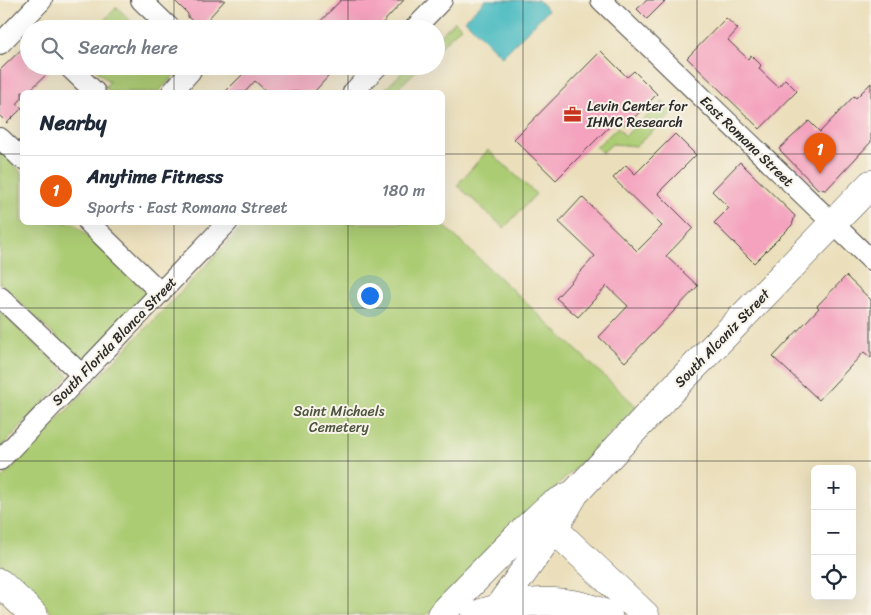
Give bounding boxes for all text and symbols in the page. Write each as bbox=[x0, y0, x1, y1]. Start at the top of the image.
search box bbox=[20, 20, 445, 75]
text: Search here bbox=[78, 31, 178, 64]
icon: search bbox=[38, 34, 66, 62]
street label: East Romana Street bbox=[694, 90, 800, 193]
place label: Levin Center for IHMC Research bbox=[586, 94, 688, 135]
text: Nearby bbox=[40, 104, 106, 142]
office icon: Levin Center for IHMC Research bbox=[563, 104, 583, 124]
pin: 1 bbox=[804, 133, 836, 174]
text: Anytime Fitness bbox=[87, 160, 223, 193]
text: 1 bbox=[53, 176, 59, 205]
text: 180 m bbox=[382, 176, 425, 205]
text: Sports · East Romana Street bbox=[87, 193, 288, 222]
street label: South Florida Blanca Street bbox=[46, 271, 183, 412]
street label: South Alcaniz Street bbox=[668, 282, 777, 394]
your location bbox=[357, 283, 383, 309]
park label: Saint Michaels Cemetery bbox=[293, 399, 385, 440]
map controls bbox=[811, 465, 856, 600]
button: + bbox=[811, 465, 856, 510]
button: − bbox=[811, 510, 856, 555]
button: locate bbox=[811, 555, 856, 600]

